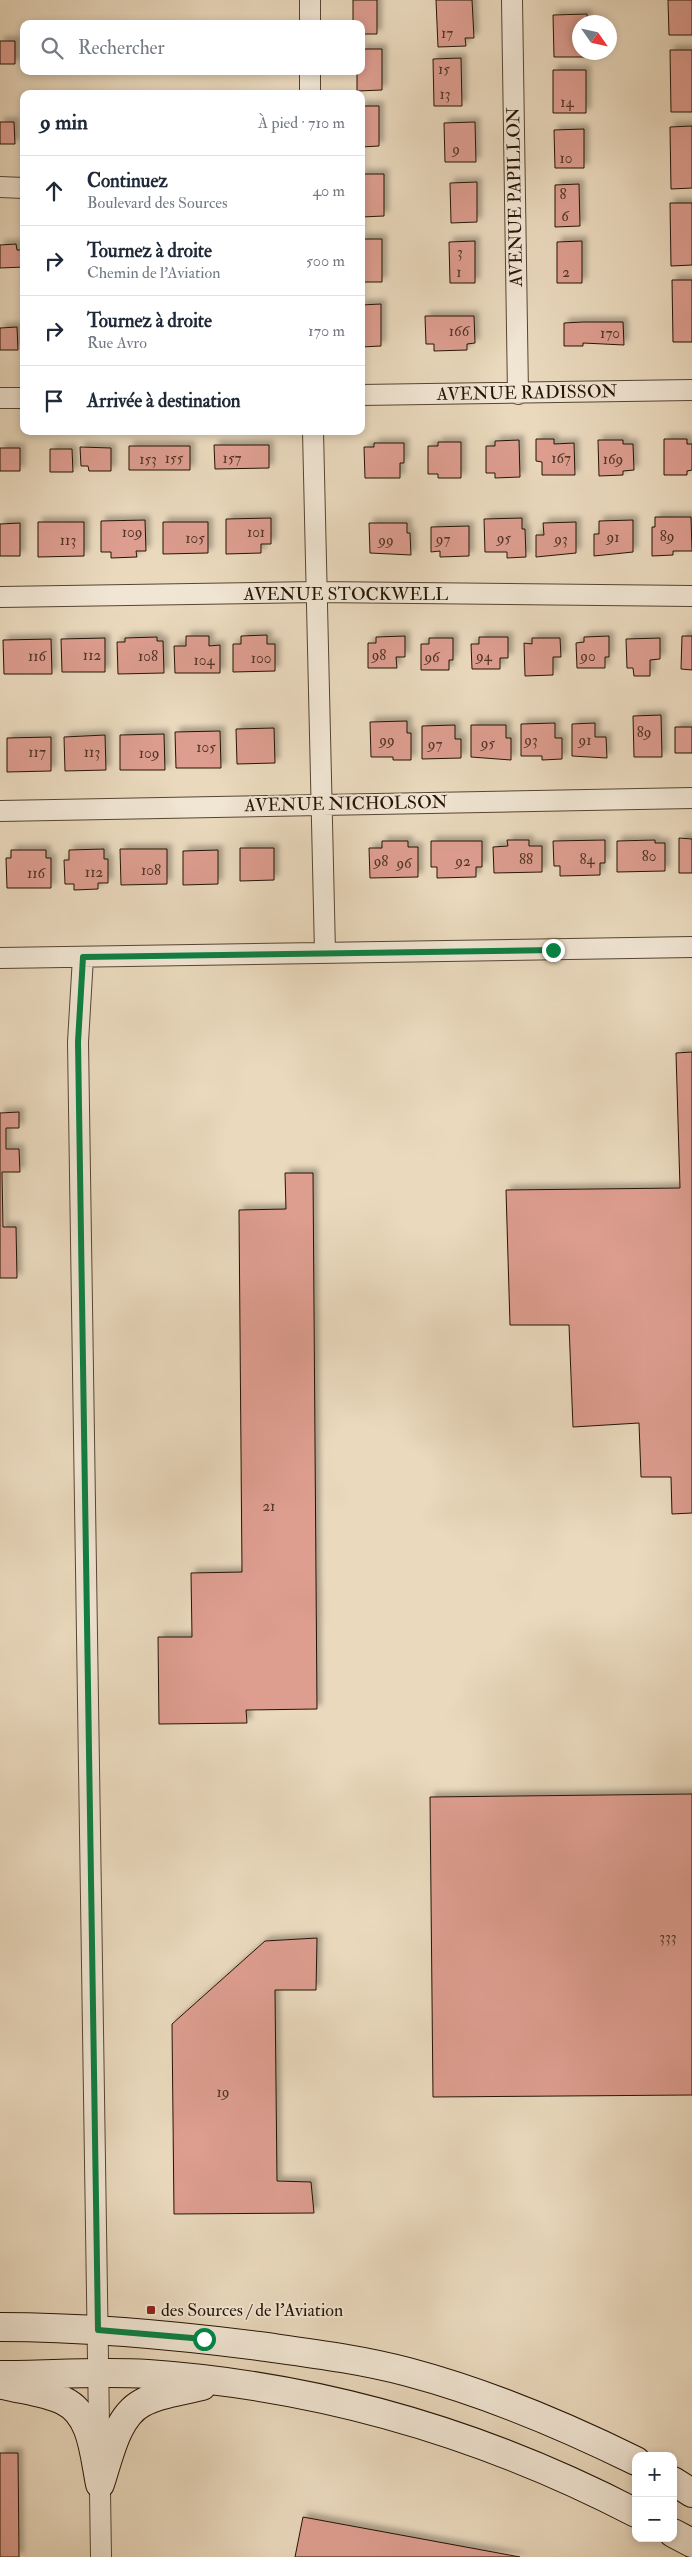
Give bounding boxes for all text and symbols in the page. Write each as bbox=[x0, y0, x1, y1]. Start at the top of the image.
north arrow bbox=[572, 15, 617, 60]
search box bbox=[20, 20, 365, 75]
house number: 17 bbox=[441, 24, 453, 43]
icon: search bbox=[38, 34, 66, 62]
text: Rechercher bbox=[78, 36, 165, 60]
house number: 15 bbox=[438, 60, 450, 79]
house number: 13 bbox=[439, 85, 451, 104]
house number: 14 bbox=[560, 93, 575, 112]
street label: AVENUE PAPILLON bbox=[502, 107, 528, 288]
text: 9 min bbox=[40, 109, 88, 136]
text: À pied · 710 m bbox=[258, 113, 345, 133]
house number: 9 bbox=[451, 140, 460, 159]
house number: 10 bbox=[560, 149, 572, 168]
text: Continuez bbox=[87, 169, 168, 193]
icon: ahead bbox=[40, 177, 68, 205]
text: 40 m bbox=[312, 181, 345, 201]
house number: 8 bbox=[559, 185, 567, 204]
text: Boulevard des Sources bbox=[87, 193, 228, 213]
house number: 6 bbox=[561, 207, 570, 226]
text: Tournez à droite bbox=[87, 239, 212, 263]
house number: 3 bbox=[457, 243, 463, 262]
icon: right bbox=[40, 247, 68, 275]
text: 500 m bbox=[306, 251, 345, 271]
text: Chemin de l'Aviation bbox=[87, 263, 220, 283]
house number: 1 bbox=[456, 263, 462, 282]
house number: 2 bbox=[562, 263, 570, 282]
text: Tournez à droite bbox=[87, 309, 212, 333]
icon: right bbox=[40, 317, 68, 345]
text: 170 m bbox=[308, 321, 345, 341]
house number: 166 bbox=[449, 322, 471, 341]
house number: 170 bbox=[600, 324, 620, 343]
text: Rue Avro bbox=[87, 333, 147, 353]
street label: AVENUE RADISSON bbox=[436, 380, 617, 406]
icon: arrive bbox=[40, 387, 68, 415]
text: Arrivée à destination bbox=[87, 389, 241, 413]
house number: 155 bbox=[165, 449, 184, 468]
house number: 157 bbox=[223, 449, 242, 468]
house number: 167 bbox=[551, 449, 571, 468]
house number: 153 bbox=[139, 450, 157, 469]
house number: 169 bbox=[603, 450, 623, 469]
house number: 109 bbox=[122, 523, 142, 542]
house number: 101 bbox=[247, 523, 265, 542]
house number: 89 bbox=[660, 527, 674, 546]
house number: 91 bbox=[606, 528, 620, 547]
house number: 105 bbox=[185, 529, 205, 548]
house number: 95 bbox=[496, 529, 512, 548]
house number: 97 bbox=[435, 530, 450, 549]
house number: 93 bbox=[553, 530, 568, 549]
house number: 113 bbox=[60, 531, 76, 550]
house number: 99 bbox=[377, 531, 394, 550]
street label: AVENUE STOCKWELL bbox=[243, 583, 448, 606]
house number: 112 bbox=[83, 646, 102, 665]
house number: 98 bbox=[371, 646, 386, 665]
house number: 116 bbox=[28, 647, 48, 666]
house number: 108 bbox=[138, 647, 158, 666]
house number: 94 bbox=[475, 647, 493, 666]
house number: 90 bbox=[579, 647, 596, 666]
house number: 96 bbox=[423, 648, 441, 667]
house number: 100 bbox=[251, 649, 271, 668]
house number: 104 bbox=[194, 651, 215, 670]
house number: 89 bbox=[637, 723, 651, 742]
house number: 99 bbox=[378, 731, 395, 750]
house number: 93 bbox=[523, 731, 538, 750]
house number: 91 bbox=[578, 731, 592, 750]
house number: 95 bbox=[480, 734, 496, 753]
house number: 97 bbox=[427, 735, 442, 754]
house number: 105 bbox=[196, 738, 216, 757]
house number: 117 bbox=[28, 743, 46, 762]
house number: 113 bbox=[84, 743, 100, 762]
house number: 109 bbox=[139, 744, 159, 763]
street label: AVENUE NICHOLSON bbox=[243, 791, 448, 817]
house number: 80 bbox=[642, 847, 656, 866]
house number: 88 bbox=[519, 850, 533, 869]
house number: 84 bbox=[579, 850, 595, 869]
house number: 98 bbox=[373, 852, 388, 871]
house number: 92 bbox=[454, 852, 471, 871]
house number: 96 bbox=[395, 854, 413, 873]
house number: 108 bbox=[141, 861, 161, 880]
house number: 112 bbox=[85, 863, 104, 882]
house number: 116 bbox=[27, 864, 47, 883]
route end bbox=[542, 939, 565, 962]
house number: 21 bbox=[263, 1497, 275, 1516]
house number: 333 bbox=[659, 1928, 677, 1947]
house number: 19 bbox=[217, 2083, 229, 2102]
place label: des Sources / de l'Aviation bbox=[161, 2299, 343, 2322]
marker: des Sources / de l'Aviation bbox=[145, 2304, 157, 2316]
route start bbox=[193, 2328, 216, 2351]
map controls bbox=[632, 2452, 677, 2542]
button: + bbox=[632, 2452, 677, 2497]
button: − bbox=[632, 2497, 677, 2542]

